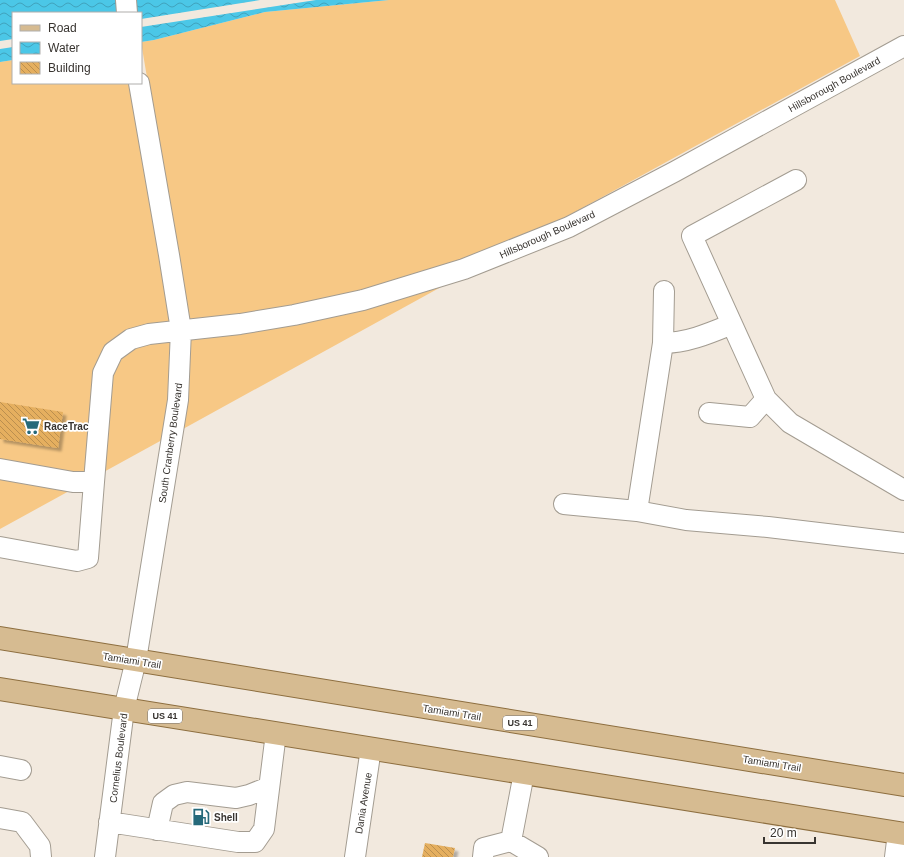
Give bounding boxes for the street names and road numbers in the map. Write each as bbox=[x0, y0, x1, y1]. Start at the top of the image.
street label: Hillsborough Boulevard bbox=[786, 55, 882, 114]
street label: Hillsborough Boulevard bbox=[498, 208, 597, 261]
street label: South Cranberry Boulevard bbox=[157, 382, 184, 504]
street label: Tamiami Trail bbox=[102, 650, 162, 671]
street label: Tamiami Trail bbox=[422, 702, 482, 723]
road number: US 41 bbox=[148, 709, 182, 723]
street label: Cornelius Boulevard bbox=[108, 713, 129, 803]
road number: US 41 bbox=[503, 716, 537, 730]
street label: Tamiami Trail bbox=[742, 753, 802, 774]
street label: Dania Avenue bbox=[353, 771, 374, 835]

